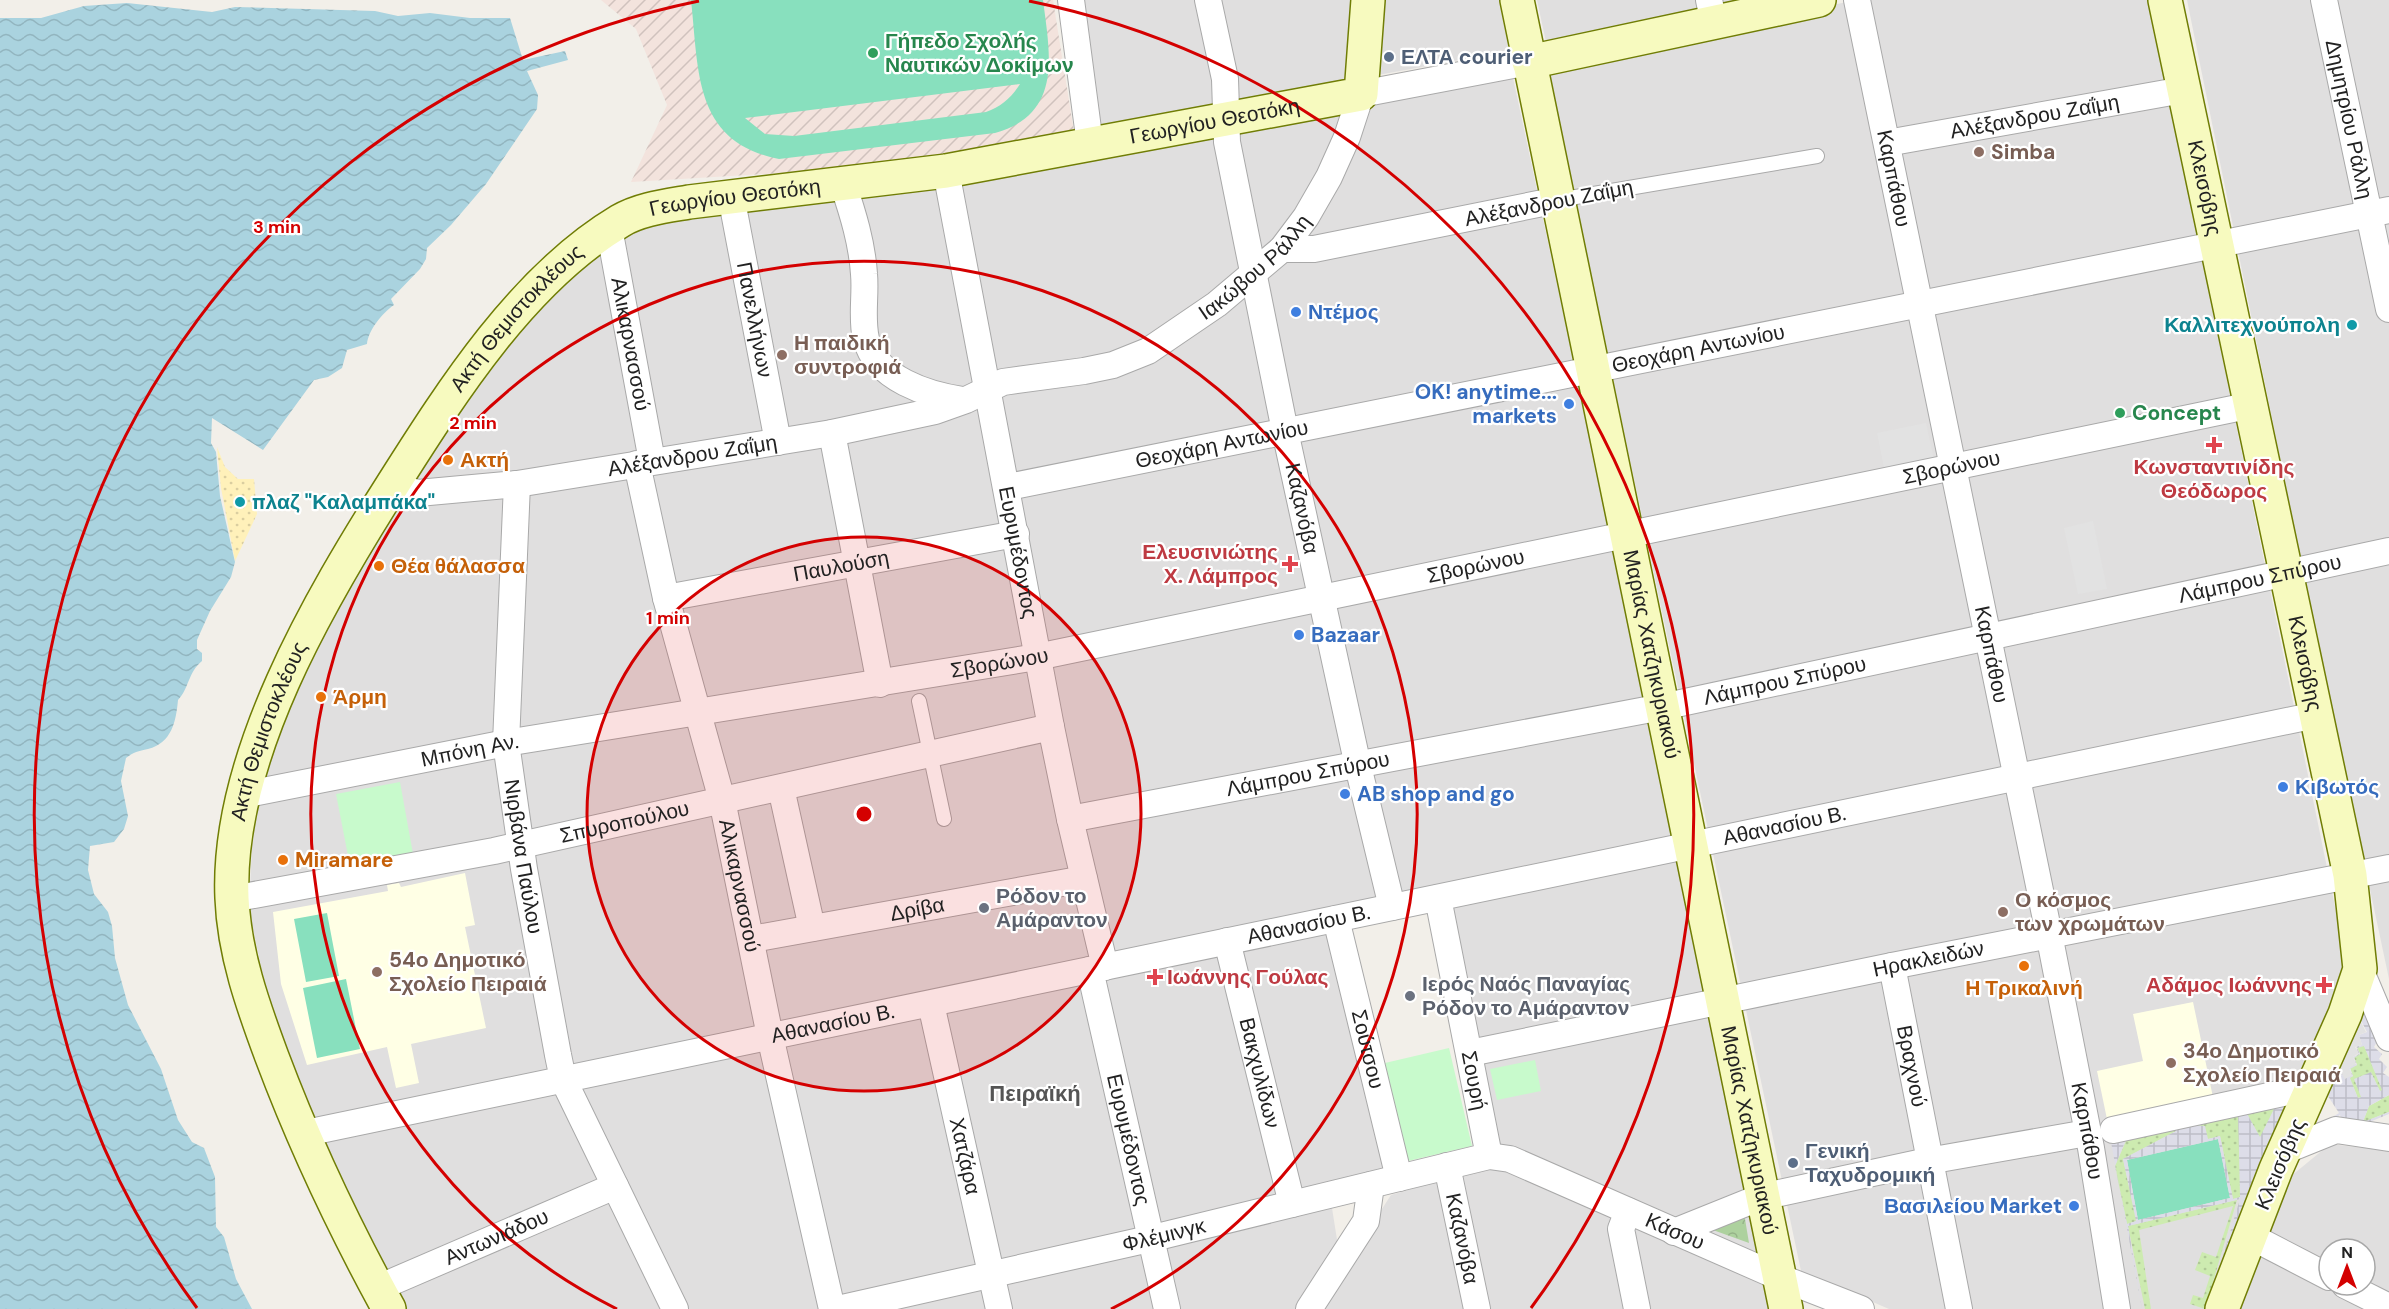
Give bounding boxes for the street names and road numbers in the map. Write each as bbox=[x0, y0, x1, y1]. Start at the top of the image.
street label: Δημητρίου Ράλλη bbox=[2319, 37, 2379, 202]
street label: Αλέξανδρου Ζαΐμη bbox=[1948, 88, 2121, 145]
street label: Γεωργίου Θεοτόκη bbox=[1127, 92, 1302, 151]
street label: Καρπάθου bbox=[1870, 127, 1917, 229]
street label: Κλεισόβης bbox=[2181, 137, 2228, 238]
street label: Γεωργίου Θεοτόκη bbox=[646, 172, 822, 223]
street label: Αλέξανδρου Ζαΐμη bbox=[1462, 173, 1636, 233]
street label: Ιακώβου Ράλλη bbox=[1193, 209, 1317, 327]
street label: Ακτή Θεμιστοκλέους bbox=[444, 238, 589, 398]
street label: Πανελλήνων bbox=[730, 260, 779, 380]
street label: Αλικαρνασσού bbox=[604, 275, 656, 413]
street label: Θεοχάρη Αντωνίου bbox=[1609, 318, 1787, 380]
street label: Θεοχάρη Αντωνίου bbox=[1133, 413, 1311, 475]
street label: Αλέξανδρου Ζαΐμη bbox=[606, 428, 779, 483]
street label: Σβορώνου bbox=[1900, 444, 2003, 491]
street label: Καζανόβα bbox=[1278, 460, 1325, 557]
street label: Ευρυμέδοντος bbox=[992, 484, 1044, 621]
street label: Σβορώνου bbox=[1424, 542, 1527, 590]
street label: Παυλούση bbox=[791, 544, 891, 588]
street label: Μαρίας Χατζηκυριακού bbox=[1616, 547, 1687, 761]
street label: Λάμπρου Σπύρου bbox=[2176, 548, 2344, 610]
street label: Καρπάθου bbox=[1968, 603, 2015, 705]
street label: Κλεισόβης bbox=[2282, 613, 2329, 714]
street label: Ακτή Θεμιστοκλέους bbox=[224, 637, 314, 823]
street label: Σβορώνου bbox=[948, 641, 1051, 685]
street label: Λάμπρου Σπύρου bbox=[1701, 650, 1869, 712]
street label: Μπόνη Αν. bbox=[418, 727, 520, 774]
street label: Λάμπρου Σπύρου bbox=[1224, 745, 1392, 803]
street label: Νιρβάνα Παύλου bbox=[497, 777, 550, 936]
street label: Σπυροπούλου bbox=[557, 794, 692, 850]
street label: Αθανασίου Β. bbox=[1720, 799, 1848, 852]
street label: Αλικαρνασσού bbox=[712, 816, 767, 955]
street label: Δρίβα bbox=[888, 890, 947, 928]
street label: Αθανασίου Β. bbox=[1244, 898, 1373, 951]
street label: Ηρακλειδών bbox=[1870, 934, 1987, 984]
street label: Αθανασίου Β. bbox=[769, 997, 897, 1050]
street label: Σούτσου bbox=[1345, 1007, 1391, 1092]
street label: Βακχυλίδων bbox=[1232, 1015, 1287, 1131]
street label: Μαρίας Χατζηκυριακού bbox=[1714, 1023, 1784, 1238]
street label: Βραχνού bbox=[1890, 1023, 1933, 1109]
street label: Σουρή bbox=[1455, 1048, 1494, 1113]
street label: Ευρυμέδοντος bbox=[1100, 1071, 1157, 1208]
street label: Καρπάθου bbox=[2064, 1080, 2110, 1181]
street label: Κλεισόβης bbox=[2248, 1114, 2312, 1214]
street label: Χατζάρα bbox=[943, 1115, 987, 1197]
street label: Καζανόβα bbox=[1439, 1190, 1485, 1286]
street label: Αντωνιάδου bbox=[440, 1202, 553, 1272]
street label: Κάσου bbox=[1641, 1206, 1709, 1257]
street label: Φλέμινγκ bbox=[1119, 1212, 1209, 1259]

